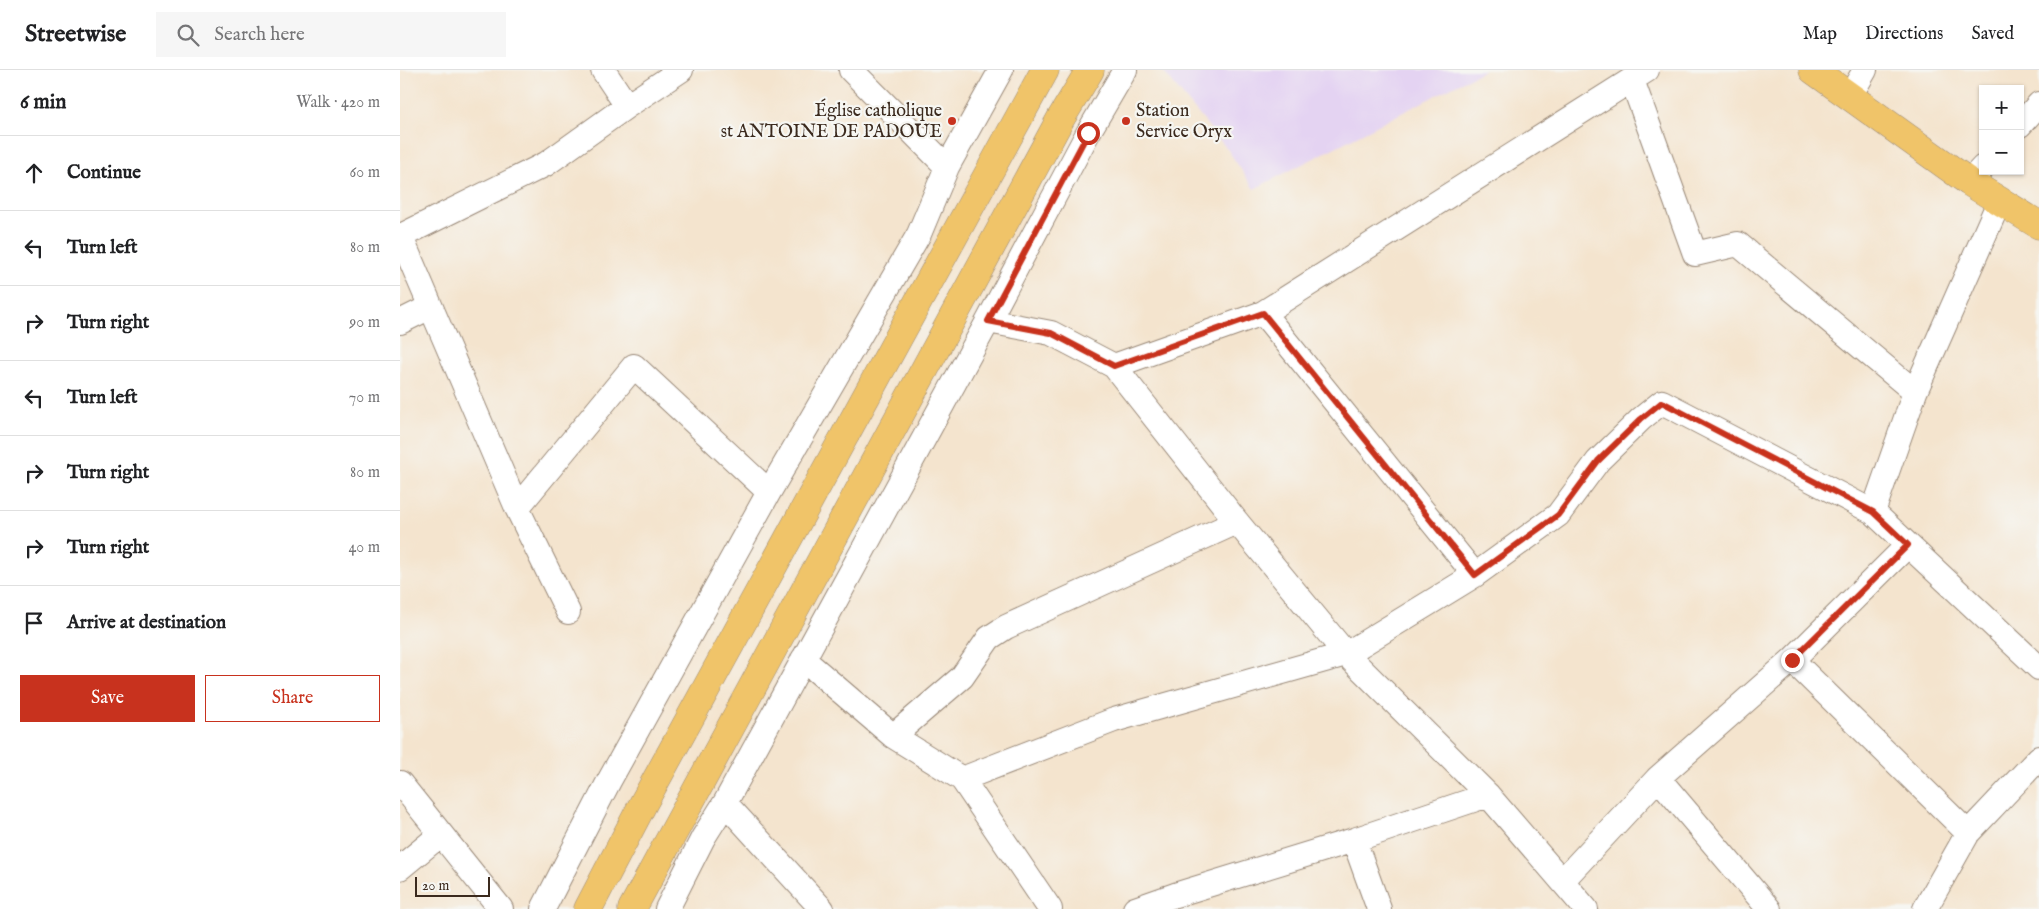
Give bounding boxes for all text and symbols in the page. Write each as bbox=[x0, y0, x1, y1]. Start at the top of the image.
search box bbox=[156, 12, 506, 57]
text: Streetwise bbox=[25, 19, 126, 50]
icon: search bbox=[174, 21, 202, 49]
text: Search here bbox=[214, 23, 305, 47]
text: Map bbox=[1803, 23, 1837, 46]
text: Directions bbox=[1865, 23, 1943, 46]
text: Saved bbox=[1971, 23, 2014, 46]
map controls bbox=[1979, 85, 2024, 175]
button: + bbox=[1979, 85, 2024, 130]
text: 6 min bbox=[20, 89, 66, 116]
text: Walk · 420 m bbox=[296, 93, 380, 113]
place label: Église catholique st ANTOINE DE PADOUE bbox=[721, 98, 942, 144]
place label: Station Service Oryx bbox=[1136, 100, 1232, 144]
marker: Église catholique st ANTOINE DE PADOUE bbox=[946, 115, 958, 127]
marker: Station Service Oryx bbox=[1120, 115, 1132, 127]
route start bbox=[1077, 122, 1100, 145]
button: − bbox=[1979, 130, 2024, 175]
icon: ahead bbox=[20, 159, 48, 187]
text: Continue bbox=[67, 161, 141, 185]
text: 60 m bbox=[350, 163, 380, 183]
icon: left bbox=[20, 234, 48, 262]
text: Turn left bbox=[67, 236, 138, 260]
text: 80 m bbox=[350, 238, 380, 258]
icon: right bbox=[20, 309, 48, 337]
text: Turn right bbox=[67, 311, 149, 335]
text: 90 m bbox=[349, 313, 380, 333]
icon: left bbox=[20, 384, 48, 412]
text: Turn left bbox=[67, 386, 138, 410]
text: 70 m bbox=[349, 388, 380, 408]
icon: right bbox=[20, 459, 48, 487]
text: Turn right bbox=[67, 461, 149, 485]
text: 80 m bbox=[350, 463, 380, 483]
icon: right bbox=[20, 534, 48, 562]
text: Turn right bbox=[67, 536, 149, 560]
text: 40 m bbox=[348, 538, 380, 558]
icon: arrive bbox=[20, 609, 48, 637]
text: Arrive at destination bbox=[67, 611, 226, 635]
route end bbox=[1781, 649, 1804, 672]
button: Save bbox=[20, 675, 195, 722]
button: Share bbox=[205, 675, 380, 722]
scale bar bbox=[415, 874, 490, 897]
text: 20 m bbox=[422, 877, 449, 895]

